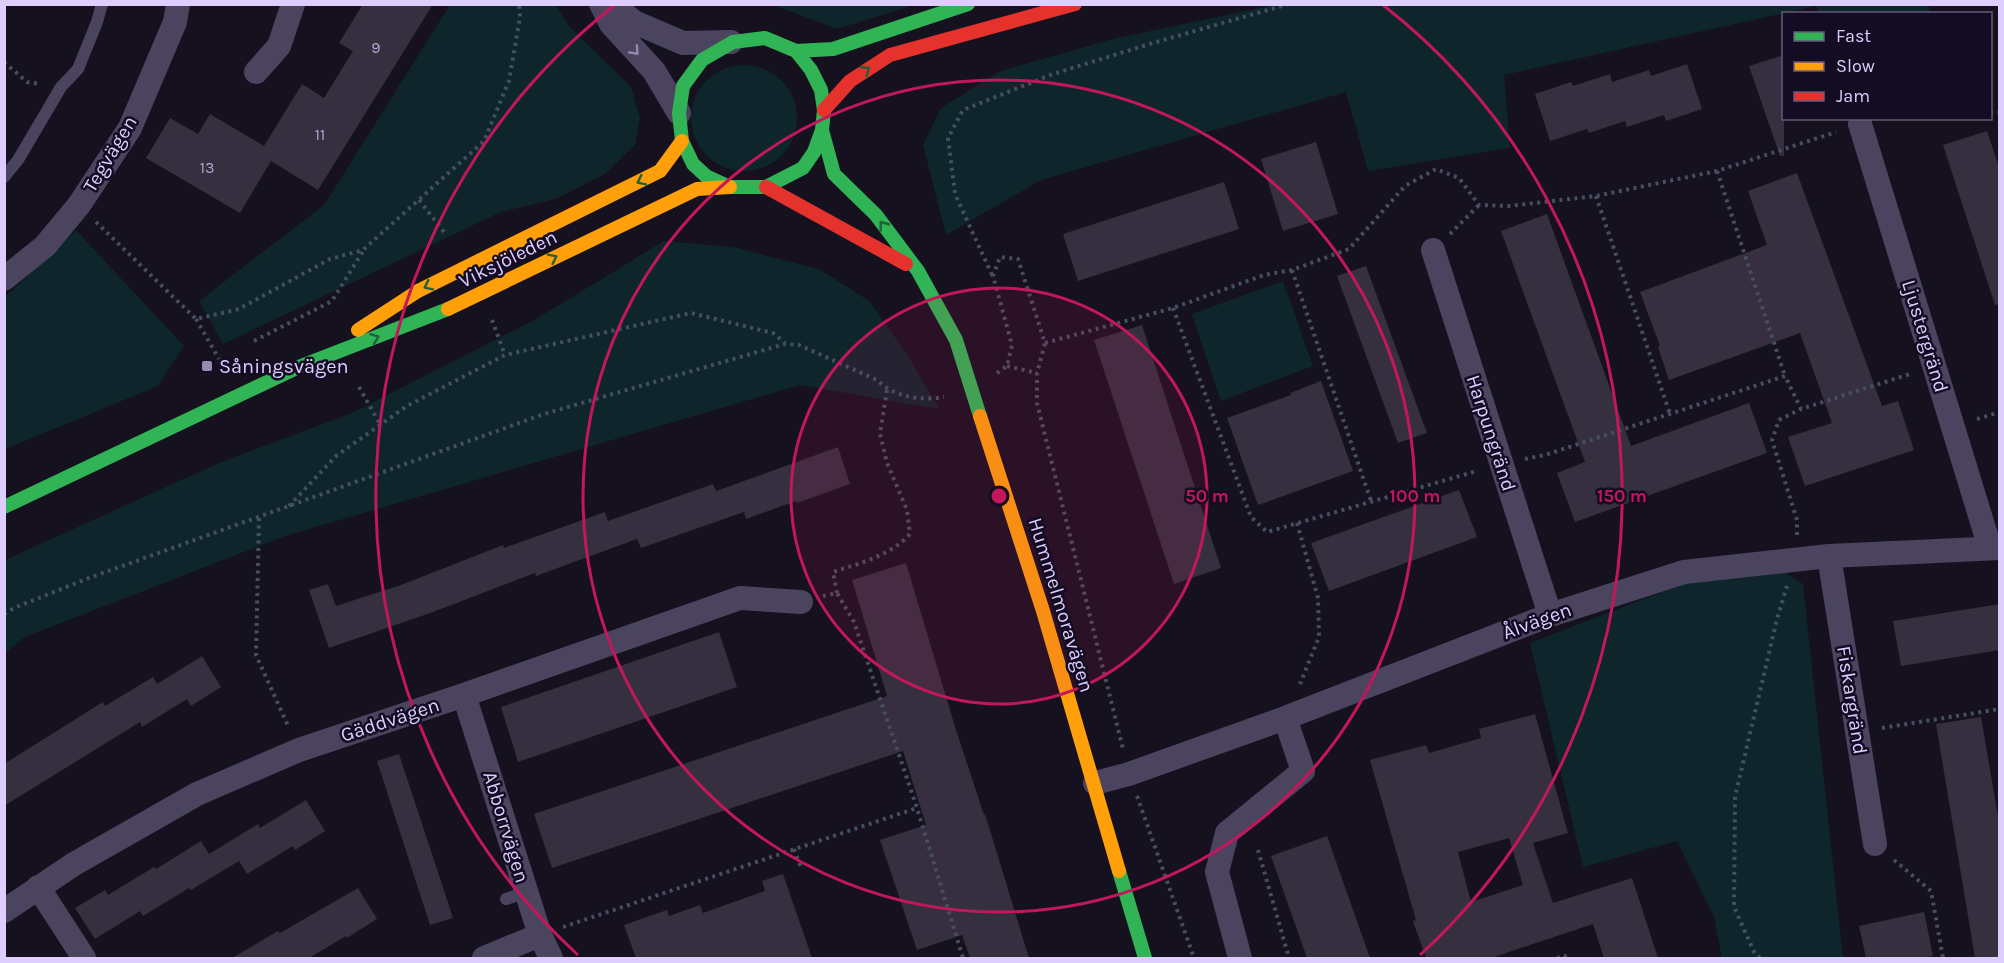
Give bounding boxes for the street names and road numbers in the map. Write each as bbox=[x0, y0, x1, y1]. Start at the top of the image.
street label: Tegvägen bbox=[78, 112, 142, 196]
street label: Viksjöleden bbox=[455, 225, 561, 293]
street label: Ljustergränd bbox=[1897, 277, 1953, 395]
street label: Harpungränd bbox=[1461, 372, 1521, 494]
street label: Hummelmoravägen bbox=[1023, 515, 1099, 695]
street label: Ålvägen bbox=[1499, 598, 1575, 644]
street label: Fiskargränd bbox=[1832, 644, 1872, 756]
street label: Gäddvägen bbox=[338, 693, 442, 747]
street label: Abborrvägen bbox=[478, 769, 534, 885]

